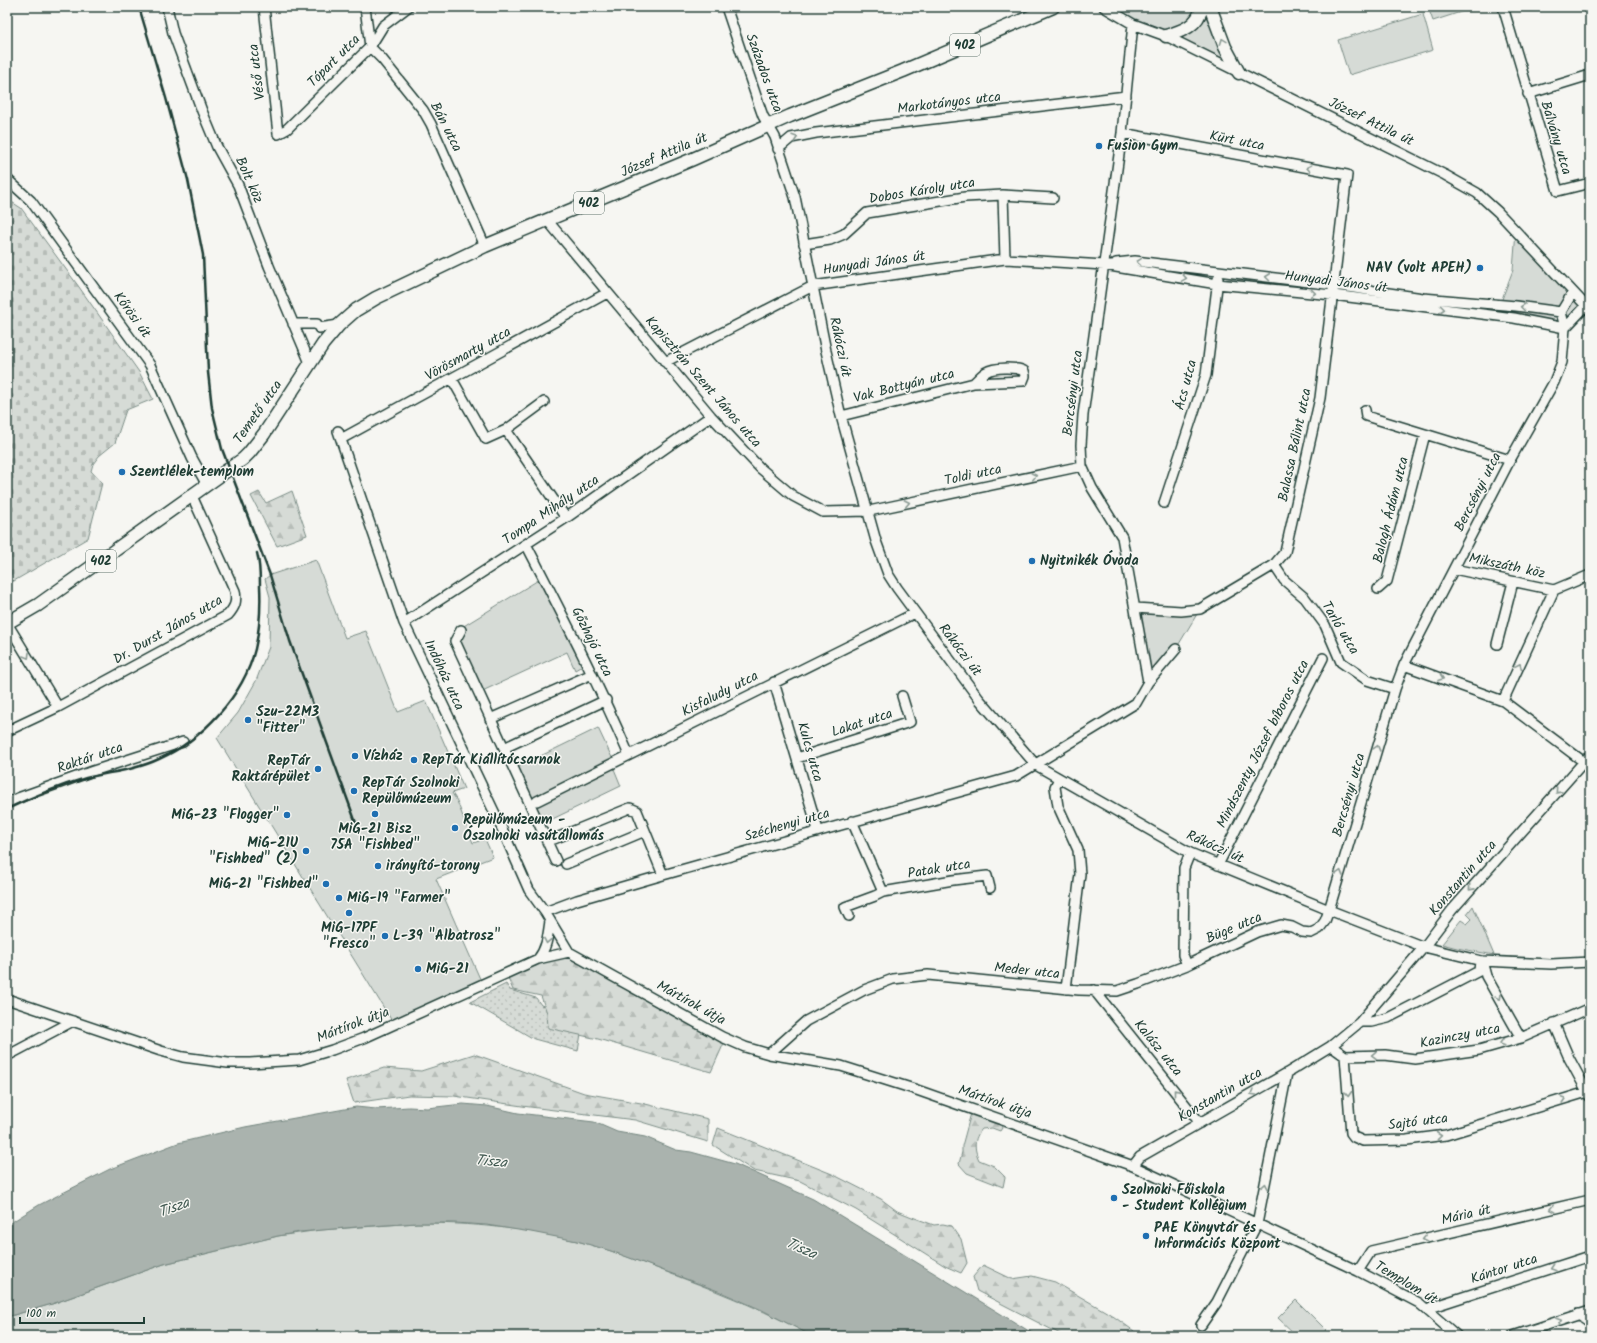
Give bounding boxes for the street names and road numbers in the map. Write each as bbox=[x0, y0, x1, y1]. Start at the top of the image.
street label: Tópart utca bbox=[302, 29, 366, 93]
street label: Százados utca bbox=[740, 30, 788, 116]
road number: 402 bbox=[950, 34, 980, 56]
street label: Véső utca bbox=[243, 43, 271, 101]
street label: Markotányos utca bbox=[896, 86, 1002, 120]
street label: József Attila út bbox=[1325, 92, 1418, 152]
street label: Bán utca bbox=[424, 98, 468, 156]
street label: Bálvány utca bbox=[1534, 98, 1578, 178]
street label: Kürt utca bbox=[1208, 125, 1266, 157]
street label: József Attila út bbox=[617, 127, 711, 183]
street label: Bolt köz bbox=[229, 153, 269, 207]
street label: Dobos Károly utca bbox=[867, 172, 977, 210]
road number: 402 bbox=[574, 192, 604, 214]
street label: Hunyadi János út bbox=[821, 245, 927, 281]
street label: Hunyadi János út bbox=[1283, 265, 1389, 299]
street label: Kőrösi út bbox=[108, 287, 157, 343]
street label: Kapisztrán Szent János utca bbox=[639, 311, 767, 453]
street label: Rákóczi út bbox=[823, 315, 857, 380]
street label: Vörösmarty utca bbox=[421, 321, 515, 387]
street label: Bercsényi utca bbox=[1057, 349, 1089, 437]
street label: Ács utca bbox=[1169, 357, 1203, 413]
street label: Vak Bottyán utca bbox=[851, 363, 957, 409]
street label: Temető utca bbox=[228, 376, 288, 448]
street label: Balassa Bálint utca bbox=[1272, 386, 1318, 504]
street label: Bercsényi utca bbox=[1449, 449, 1507, 535]
street label: Balogh Ádám utca bbox=[1367, 455, 1415, 565]
street label: Toldi utca bbox=[942, 458, 1004, 492]
street label: Tompa Mihály utca bbox=[498, 469, 604, 551]
street label: Mikszáth köz bbox=[1467, 547, 1547, 585]
road number: 402 bbox=[86, 550, 116, 572]
street label: Dr. Durst János utca bbox=[109, 590, 227, 670]
street label: Tarló utca bbox=[1315, 597, 1365, 659]
street label: Gőzhajó utca bbox=[566, 603, 618, 681]
street label: Rákóczi út bbox=[933, 619, 988, 681]
street label: Indóház utca bbox=[418, 636, 470, 714]
street label: Mindszenty József bíboros utca bbox=[1211, 656, 1315, 832]
street label: Kisfaludy utca bbox=[678, 665, 762, 723]
street label: Lakat utca bbox=[828, 703, 896, 743]
street label: Kulcs utca bbox=[791, 720, 829, 784]
street label: Raktár utca bbox=[54, 736, 126, 780]
street label: Bercsényi utca bbox=[1327, 751, 1371, 839]
street label: Széchenyi utca bbox=[742, 802, 832, 848]
street label: Rákóczi út bbox=[1183, 825, 1248, 870]
street label: Konstantin utca bbox=[1424, 835, 1502, 921]
street label: Patak utca bbox=[906, 853, 972, 885]
street label: Büge utca bbox=[1202, 906, 1266, 950]
street label: Meder utca bbox=[993, 957, 1061, 985]
street label: Mártírok útja bbox=[652, 975, 730, 1031]
street label: Mártírok útja bbox=[313, 1001, 393, 1049]
street label: Kalász utca bbox=[1128, 1015, 1188, 1081]
street label: Kazinczy utca bbox=[1418, 1017, 1502, 1055]
street label: Konstantin utca bbox=[1174, 1062, 1266, 1128]
street label: Mártírok útja bbox=[955, 1079, 1035, 1125]
street label: Sajtó utca bbox=[1387, 1107, 1449, 1137]
street label: Mária út bbox=[1439, 1199, 1493, 1231]
street label: Kántor utca bbox=[1468, 1248, 1540, 1290]
street label: Templom út bbox=[1370, 1255, 1442, 1311]

